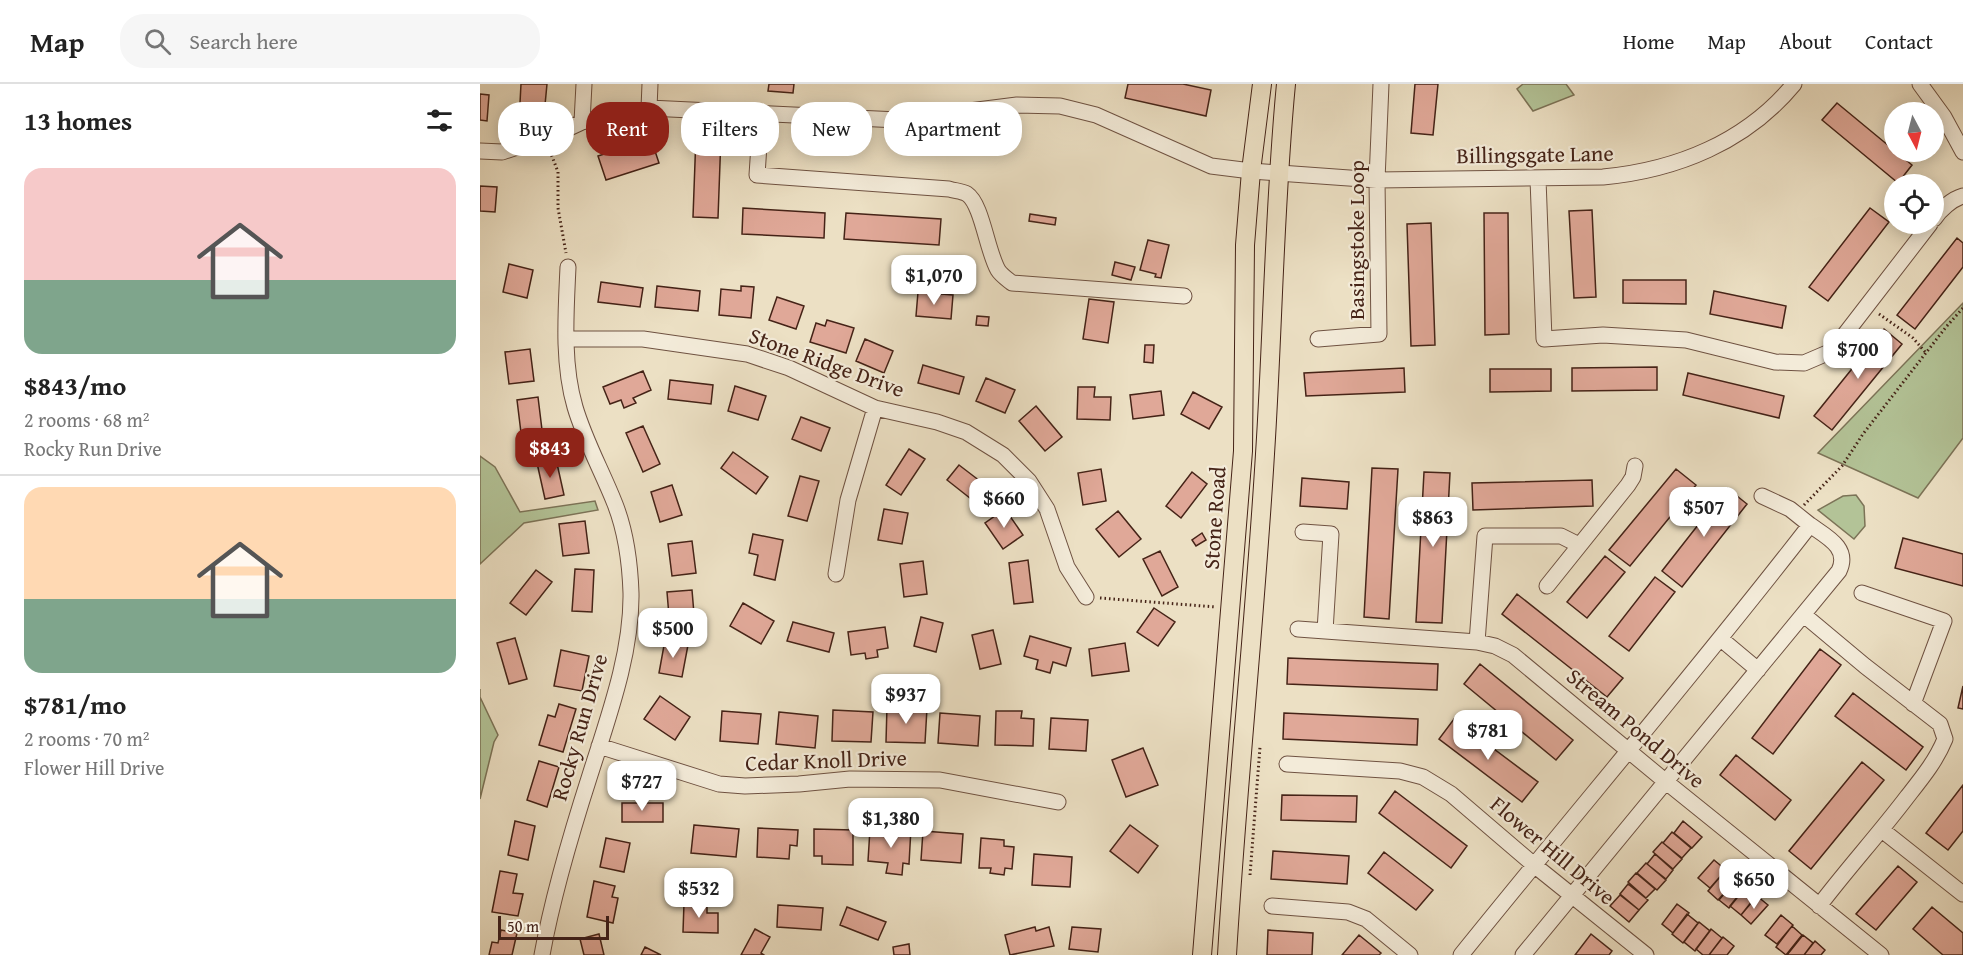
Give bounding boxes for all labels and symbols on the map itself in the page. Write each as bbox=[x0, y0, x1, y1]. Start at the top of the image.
north arrow bbox=[1884, 102, 1944, 162]
street label: Billingsgate Lane bbox=[1456, 137, 1614, 171]
street label: Basingstoke Loop bbox=[1340, 160, 1372, 320]
pin: $1,070 bbox=[885, 255, 983, 306]
street label: Stone Ridge Drive bbox=[745, 319, 909, 405]
pin: $700 bbox=[1822, 329, 1894, 380]
pin: $843 bbox=[514, 428, 586, 479]
street label: Stone Road bbox=[1194, 465, 1234, 571]
pin: $660 bbox=[968, 478, 1040, 529]
pin: $507 bbox=[1668, 487, 1740, 538]
pin: $863 bbox=[1397, 497, 1469, 548]
pin: $500 bbox=[637, 608, 709, 659]
street label: Rocky Run Drive bbox=[543, 650, 615, 804]
street label: Stream Pond Drive bbox=[1560, 660, 1712, 796]
pin: $937 bbox=[870, 674, 942, 725]
pin: $781 bbox=[1452, 710, 1524, 761]
street label: Cedar Knoll Drive bbox=[745, 741, 907, 779]
pin: $727 bbox=[606, 761, 678, 812]
street label: Flower Hill Drive bbox=[1484, 788, 1622, 912]
pin: $1,380 bbox=[842, 798, 940, 849]
pin: $650 bbox=[1718, 859, 1790, 910]
pin: $532 bbox=[663, 868, 735, 919]
scale bar bbox=[498, 913, 609, 940]

